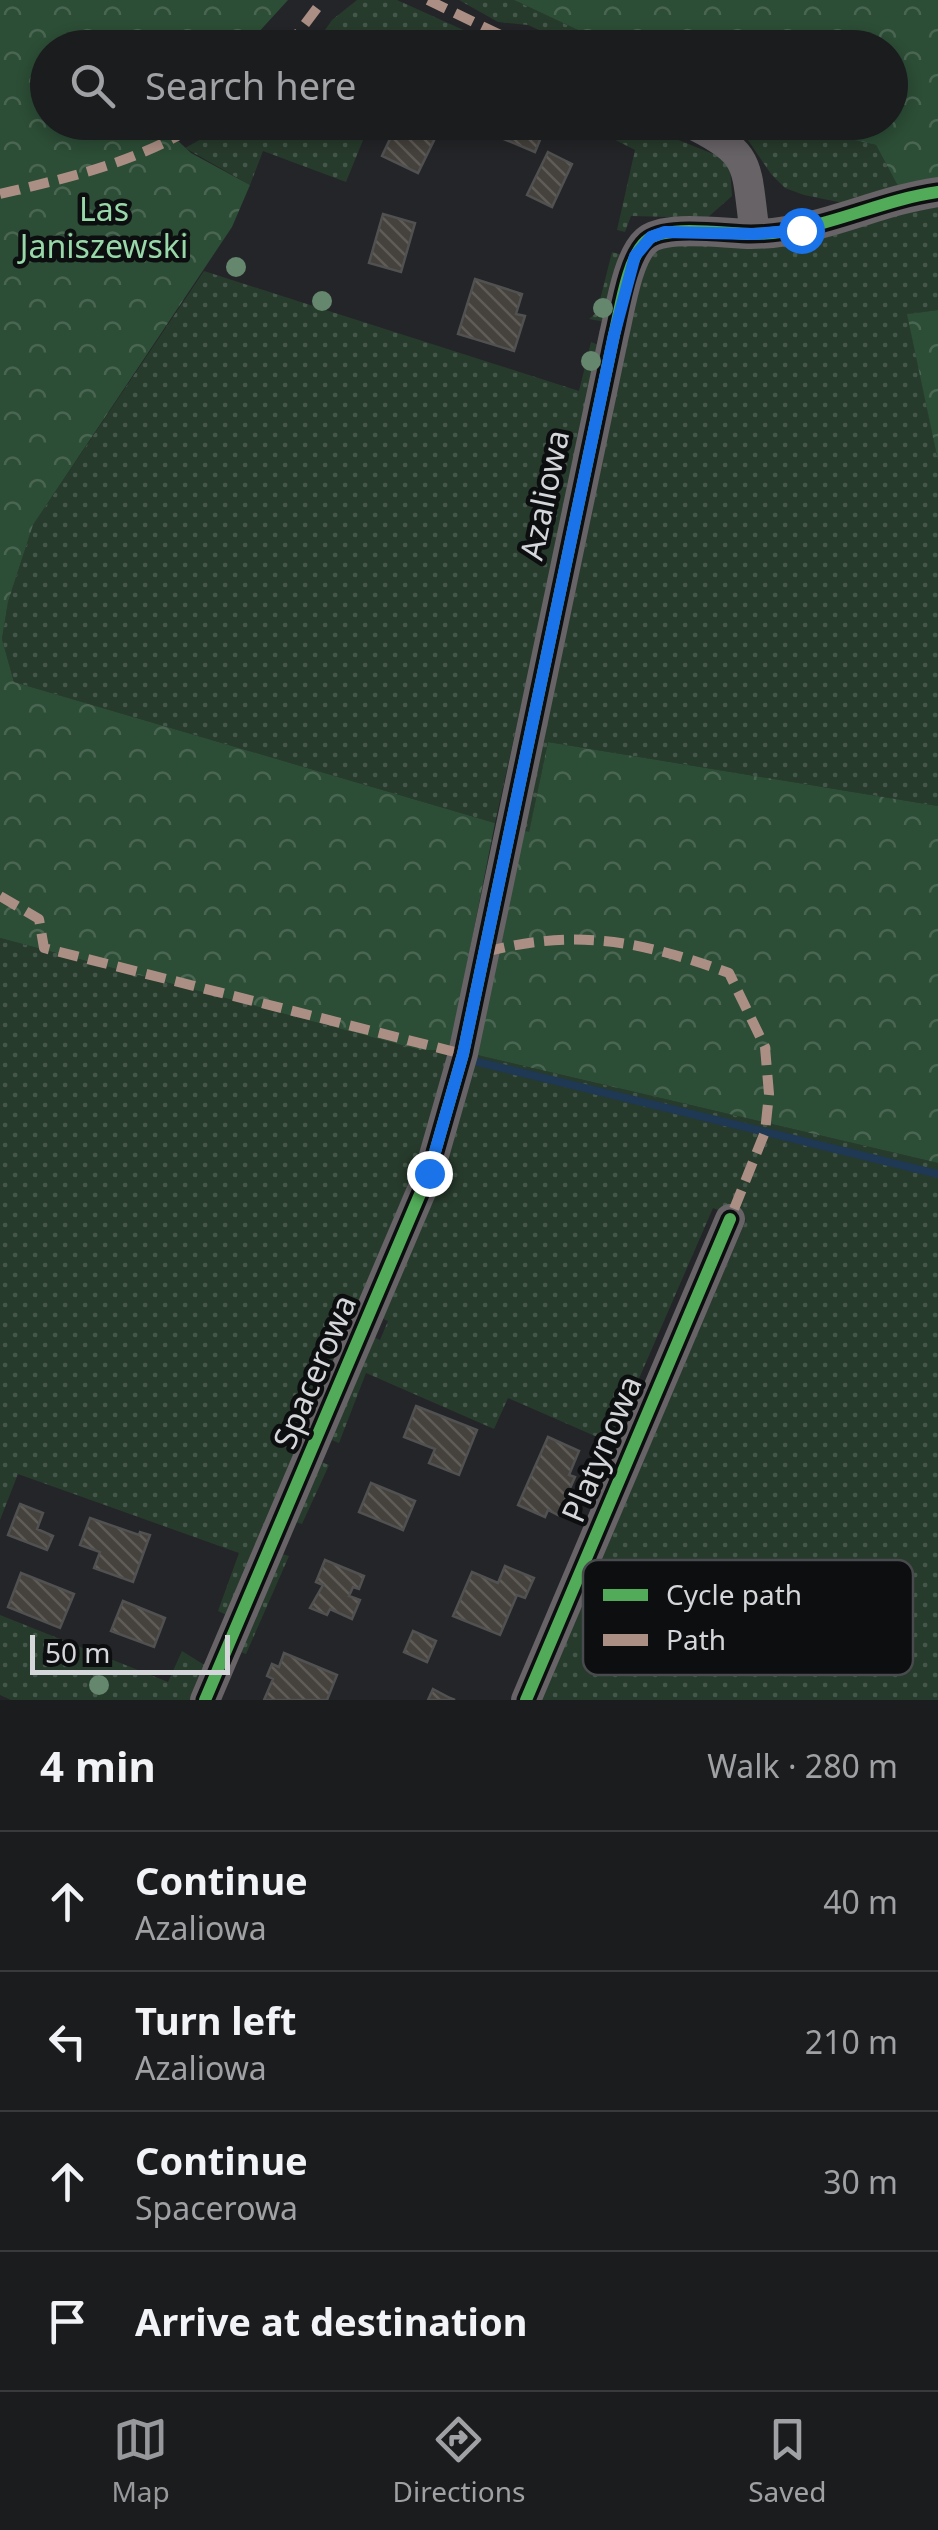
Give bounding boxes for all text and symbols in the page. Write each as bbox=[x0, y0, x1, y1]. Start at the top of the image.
search box bbox=[30, 30, 908, 140]
icon: search bbox=[65, 58, 120, 113]
text: Search here bbox=[145, 59, 356, 111]
park label: Las Janiszewski bbox=[17, 187, 188, 267]
route start bbox=[779, 208, 825, 254]
street label: Azaliowa bbox=[509, 426, 578, 564]
route end bbox=[407, 1151, 453, 1197]
street label: Spacerowa bbox=[262, 1288, 365, 1455]
street label: Platynowa bbox=[551, 1369, 651, 1528]
legend bbox=[583, 1560, 913, 1675]
text: Cycle path bbox=[666, 1575, 802, 1613]
text: Path bbox=[666, 1620, 726, 1658]
scale bar bbox=[30, 1630, 230, 1674]
text: 50 m bbox=[45, 1633, 111, 1671]
text: 4 min bbox=[40, 1737, 156, 1794]
text: Walk · 280 m bbox=[707, 1744, 898, 1787]
text: Continue bbox=[135, 1854, 308, 1906]
icon: ahead bbox=[40, 1874, 95, 1929]
text: 40 m bbox=[823, 1880, 898, 1923]
text: Azaliowa bbox=[135, 1906, 267, 1949]
text: Turn left bbox=[135, 1994, 297, 2046]
icon: left bbox=[40, 2014, 95, 2069]
text: 210 m bbox=[805, 2020, 898, 2063]
text: Azaliowa bbox=[135, 2046, 267, 2089]
text: Continue bbox=[135, 2134, 308, 2186]
icon: ahead bbox=[40, 2154, 95, 2209]
text: 30 m bbox=[823, 2160, 898, 2203]
text: Spacerowa bbox=[135, 2186, 298, 2229]
icon: arrive bbox=[40, 2294, 95, 2349]
text: Arrive at destination bbox=[135, 2295, 527, 2347]
tab: Map bbox=[111, 2412, 170, 2510]
tab: Directions bbox=[393, 2412, 525, 2510]
tab: Saved bbox=[748, 2412, 827, 2510]

